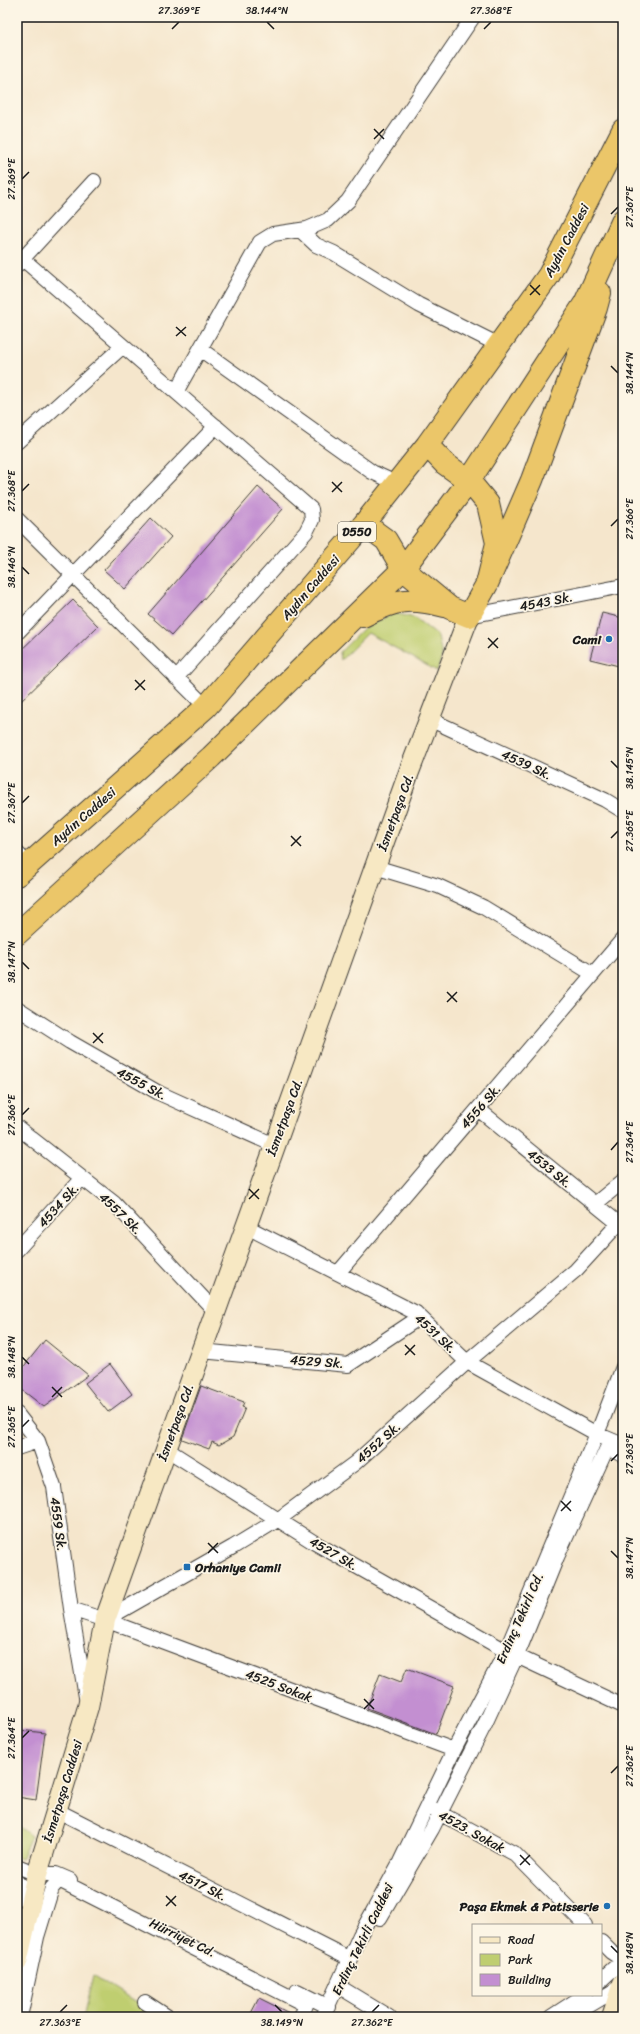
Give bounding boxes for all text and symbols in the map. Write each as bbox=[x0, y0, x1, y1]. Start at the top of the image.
text: 27.369°E bbox=[158, 2, 201, 20]
text: 38.144°N bbox=[246, 2, 288, 20]
text: 27.368°E bbox=[470, 2, 513, 20]
text: 27.369°E bbox=[3, 157, 21, 200]
text: 27.367°E bbox=[621, 185, 639, 228]
street label: Aydın Caddesi bbox=[537, 199, 596, 282]
text: 38.144°N bbox=[621, 352, 639, 394]
text: 27.368°E bbox=[3, 469, 21, 512]
text: 27.366°E bbox=[621, 497, 639, 540]
road number: D550 bbox=[338, 522, 376, 542]
text: 38.146°N bbox=[3, 546, 21, 588]
street label: Aydın Caddesi bbox=[275, 549, 346, 626]
street label: 4543 Sk. bbox=[518, 585, 575, 618]
place label: Cami bbox=[572, 628, 602, 651]
marker: Cami bbox=[604, 634, 614, 644]
street label: 4539 Sk. bbox=[498, 743, 556, 786]
text: 38.145°N bbox=[621, 747, 639, 789]
street label: İsmetpaşa Cd. bbox=[370, 770, 420, 855]
text: 27.367°E bbox=[3, 781, 21, 824]
street label: Aydın Caddesi bbox=[45, 781, 122, 852]
text: 27.365°E bbox=[621, 809, 639, 852]
text: 38.147°N bbox=[3, 941, 21, 983]
street label: 4555 Sk. bbox=[112, 1061, 171, 1106]
street label: İsmetpaşa Cd. bbox=[259, 1075, 309, 1160]
street label: 4556 Sk. bbox=[454, 1078, 507, 1134]
text: 27.366°E bbox=[3, 1093, 21, 1136]
text: 27.364°E bbox=[621, 1120, 639, 1163]
street label: 4533 Sk. bbox=[522, 1143, 577, 1194]
street label: 4534 Sk. bbox=[32, 1178, 85, 1233]
street label: 4557 Sk. bbox=[93, 1186, 148, 1240]
street label: 4531 Sk. bbox=[409, 1308, 462, 1359]
text: 38.148°N bbox=[3, 1336, 21, 1378]
street label: 4529 Sk. bbox=[289, 1348, 345, 1375]
street label: İsmetpaşa Cd. bbox=[150, 1380, 200, 1465]
text: 27.365°E bbox=[3, 1405, 21, 1448]
street label: 4552 Sk. bbox=[351, 1416, 406, 1469]
text: 27.363°E bbox=[621, 1432, 639, 1475]
street label: 4559 Sk. bbox=[43, 1496, 74, 1553]
street label: 4527 Sk. bbox=[305, 1530, 363, 1577]
text: 38.147°N bbox=[621, 1537, 639, 1579]
place label: Orhaniye Camii bbox=[194, 1556, 282, 1579]
marker: Orhaniye Camii bbox=[182, 1562, 192, 1572]
street label: Erdinç Tekirli Cd. bbox=[489, 1569, 550, 1668]
street label: 4525 Sokak bbox=[242, 1662, 316, 1709]
text: 27.364°E bbox=[3, 1716, 21, 1759]
street label: İsmetpaşa Caddesi bbox=[36, 1737, 89, 1846]
text: 27.362°E bbox=[621, 1744, 639, 1787]
street label: 4523. Sokak bbox=[434, 1804, 509, 1859]
street label: 4517 Sk. bbox=[175, 1864, 231, 1907]
street label: Erdinç Tekirli Caddesi bbox=[325, 1879, 400, 1999]
place label: Paşa Ekmek & Patisserie bbox=[460, 1895, 599, 1918]
marker: Paşa Ekmek & Patisserie bbox=[602, 1901, 612, 1911]
street label: Hürriyet Cd. bbox=[146, 1911, 220, 1964]
legend bbox=[472, 1924, 602, 1996]
text: Road bbox=[508, 1929, 535, 1951]
text: 38.148°N bbox=[621, 1932, 639, 1974]
text: Park bbox=[508, 1949, 533, 1971]
text: Building bbox=[508, 1969, 551, 1991]
text: 27.363°E bbox=[40, 2014, 82, 2032]
text: 38.149°N bbox=[261, 2014, 303, 2032]
text: 27.362°E bbox=[351, 2014, 394, 2032]

